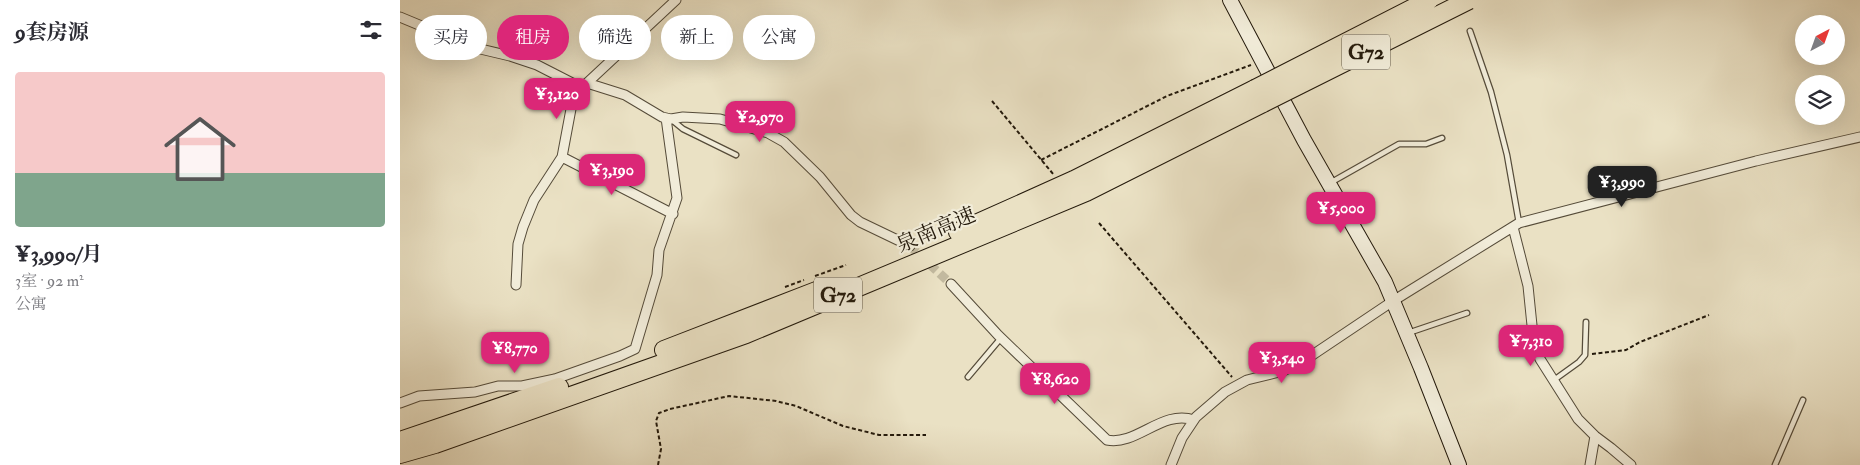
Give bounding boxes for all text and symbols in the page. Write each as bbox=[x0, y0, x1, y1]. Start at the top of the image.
chip: 买房 bbox=[415, 15, 487, 60]
chip: 租房 bbox=[497, 15, 569, 60]
chip: 筛选 bbox=[579, 15, 651, 60]
chip: 新上 bbox=[661, 15, 733, 60]
chip: 公寓 bbox=[743, 15, 815, 60]
north arrow bbox=[1795, 15, 1845, 65]
map controls bbox=[1795, 15, 1845, 125]
icon: filters bbox=[357, 16, 385, 44]
text: 9套房源 bbox=[15, 19, 89, 46]
road number: G72 bbox=[1342, 34, 1390, 70]
button: layers bbox=[1795, 75, 1845, 125]
pin: ¥3,120 bbox=[516, 78, 598, 120]
text: ¥3,120 bbox=[535, 84, 579, 104]
pin: ¥2,970 bbox=[719, 100, 801, 143]
icon: home bbox=[155, 104, 245, 194]
text: ¥2,970 bbox=[736, 107, 784, 127]
pin: ¥3,190 bbox=[571, 154, 653, 196]
text: ¥3,190 bbox=[590, 160, 634, 180]
pin: ¥3,990 bbox=[1581, 166, 1663, 208]
text: ¥3,990 bbox=[1599, 172, 1645, 192]
pin: ¥5,000 bbox=[1300, 192, 1382, 234]
text: ¥5,000 bbox=[1317, 198, 1365, 218]
street label: 泉南高速 bbox=[892, 201, 980, 259]
text: ¥3,990/月 bbox=[15, 241, 103, 268]
text: 3室 · 92 m² bbox=[15, 271, 84, 291]
road number: G72 bbox=[814, 278, 862, 312]
text: 公寓 bbox=[15, 294, 47, 314]
pin: ¥7,310 bbox=[1490, 324, 1572, 367]
text: ¥7,310 bbox=[1510, 331, 1552, 351]
pin: ¥8,770 bbox=[474, 332, 556, 374]
text: ¥8,770 bbox=[492, 338, 538, 358]
pin: ¥3,540 bbox=[1241, 342, 1323, 384]
text: ¥3,540 bbox=[1259, 348, 1305, 368]
pin: ¥8,620 bbox=[1014, 362, 1096, 405]
text: ¥8,620 bbox=[1031, 369, 1079, 389]

